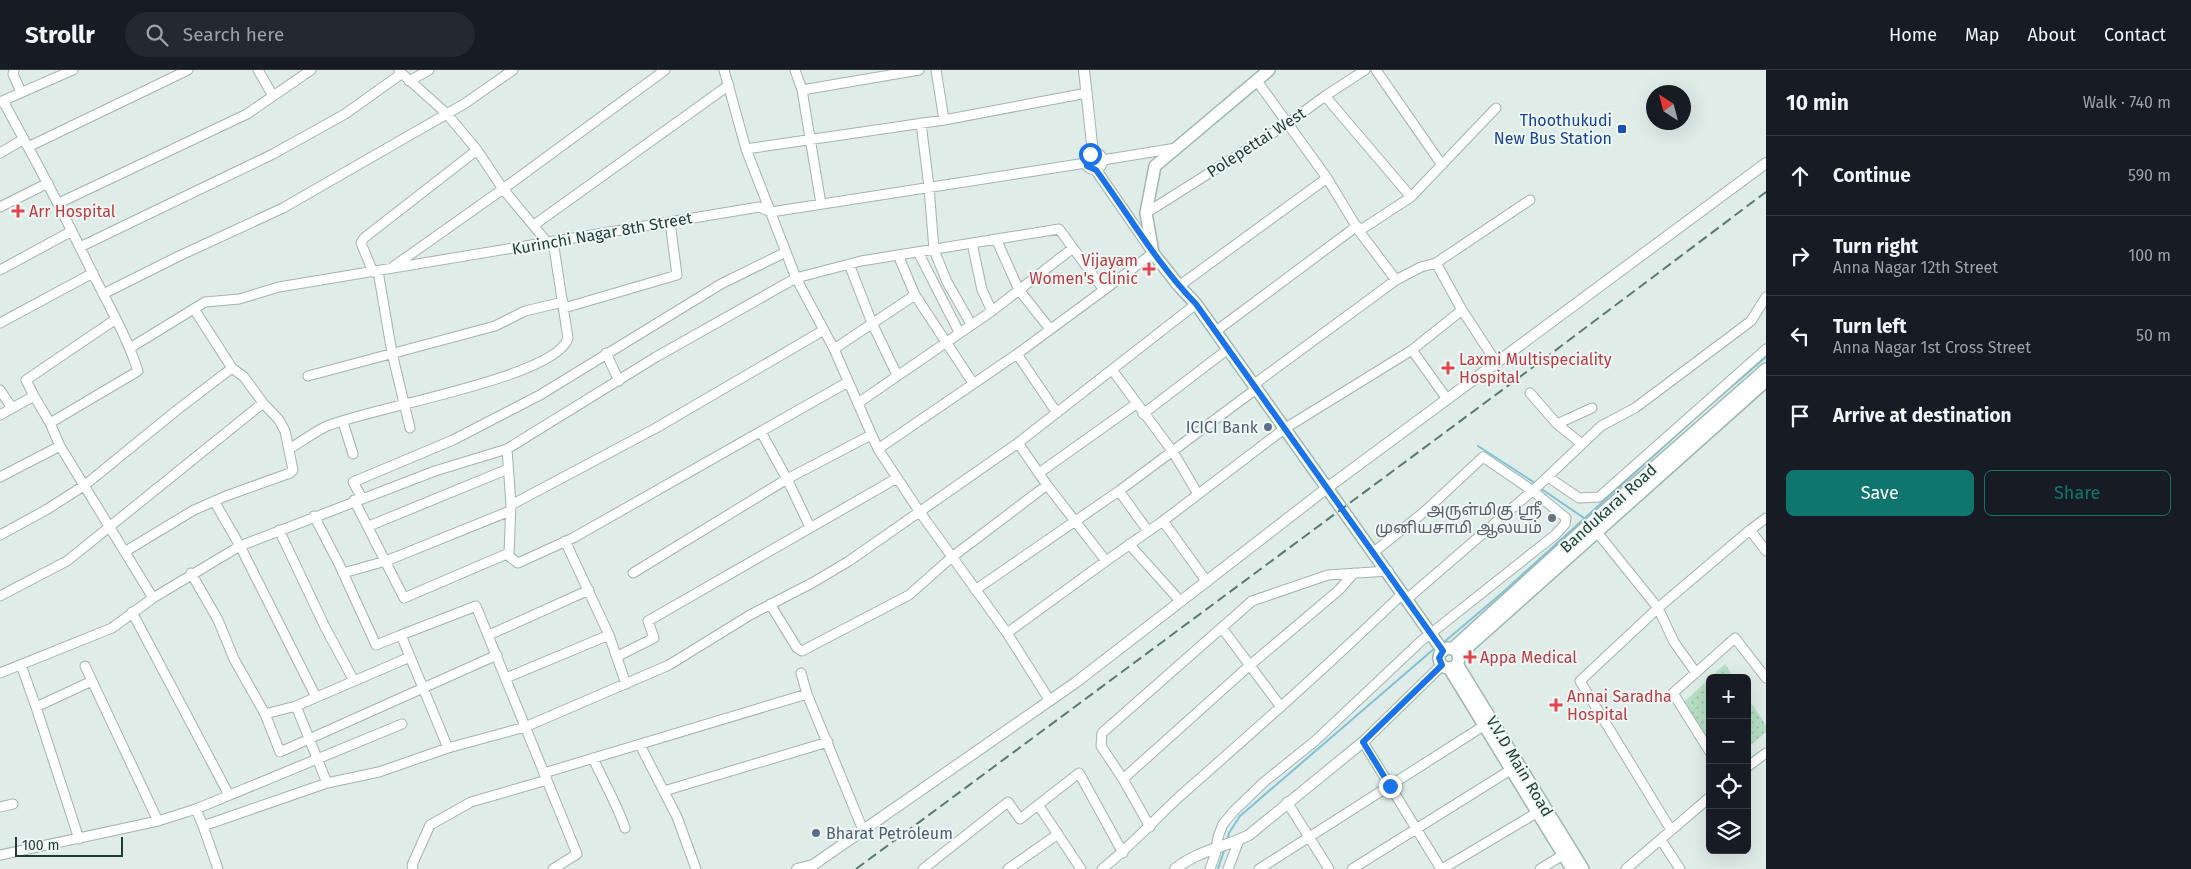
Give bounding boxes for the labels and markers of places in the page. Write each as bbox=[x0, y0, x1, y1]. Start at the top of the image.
place label: Thoothukudi New Bus Station bbox=[1494, 111, 1612, 148]
marker: Thoothukudi New Bus Station bbox=[1616, 123, 1628, 135]
place label: Arr Hospital bbox=[29, 202, 116, 221]
marker: Arr Hospital bbox=[11, 204, 25, 218]
place label: Vijayam Women's Clinic bbox=[1029, 251, 1138, 288]
marker: Vijayam Women's Clinic bbox=[1142, 262, 1156, 276]
place label: Laxmi Multispeciality Hospital bbox=[1459, 350, 1612, 387]
marker: Laxmi Multispeciality Hospital bbox=[1441, 361, 1455, 375]
place label: ICICI Bank bbox=[1186, 418, 1259, 437]
marker: ICICI Bank bbox=[1262, 421, 1274, 433]
place label: அருள்மிகு ஶ்ரீ முனியசாமி ஆலயம் bbox=[1375, 500, 1543, 539]
marker: அருள்மிகு ஶ்ரீ முனியசாமி ஆலயம் bbox=[1546, 512, 1558, 524]
place label: Appa Medical bbox=[1480, 648, 1577, 667]
marker: Appa Medical bbox=[1464, 651, 1476, 663]
place label: Annai Saradha Hospital bbox=[1567, 687, 1672, 724]
marker: Annai Saradha Hospital bbox=[1549, 698, 1563, 712]
place label: Bharat Petroleum bbox=[826, 824, 953, 843]
marker: Bharat Petroleum bbox=[810, 827, 822, 839]

